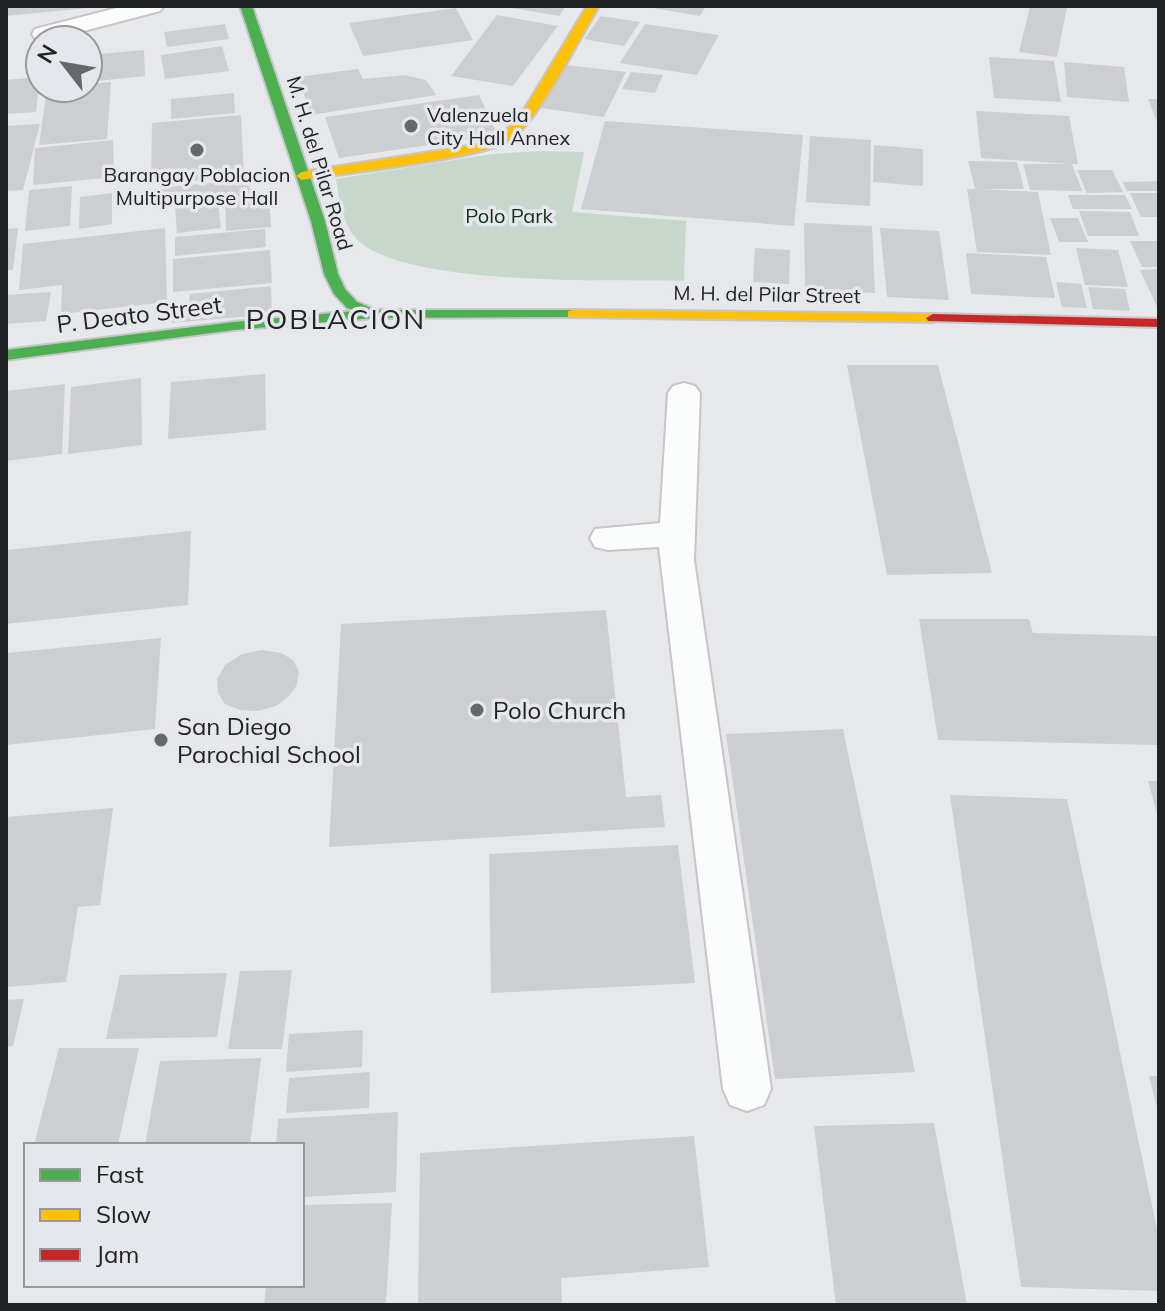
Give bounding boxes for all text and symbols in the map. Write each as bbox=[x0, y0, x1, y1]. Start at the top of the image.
north arrow bbox=[24, 24, 104, 104]
text: N bbox=[31, 39, 63, 68]
street label: M. H. del Pilar Road bbox=[282, 73, 358, 253]
place label: Valenzuela City Hall Annex bbox=[427, 102, 570, 150]
marker: Valenzuela City Hall Annex bbox=[402, 117, 420, 135]
marker: Barangay Poblacion Multipurpose Hall bbox=[188, 141, 206, 159]
place label: Barangay Poblacion Multipurpose Hall bbox=[104, 162, 290, 210]
park label: Polo Park bbox=[465, 203, 553, 228]
street label: M. H. del Pilar Street bbox=[673, 280, 861, 308]
street label: P. Deato Street bbox=[55, 289, 223, 339]
district label: POBLACION bbox=[246, 301, 426, 336]
place label: Polo Church bbox=[493, 695, 626, 725]
marker: Polo Church bbox=[468, 701, 486, 719]
place label: San Diego Parochial School bbox=[177, 711, 361, 769]
marker: San Diego Parochial School bbox=[152, 731, 170, 749]
legend bbox=[24, 1143, 304, 1287]
text: Fast bbox=[96, 1159, 144, 1189]
text: Slow bbox=[96, 1199, 151, 1229]
text: Jam bbox=[96, 1239, 139, 1269]

